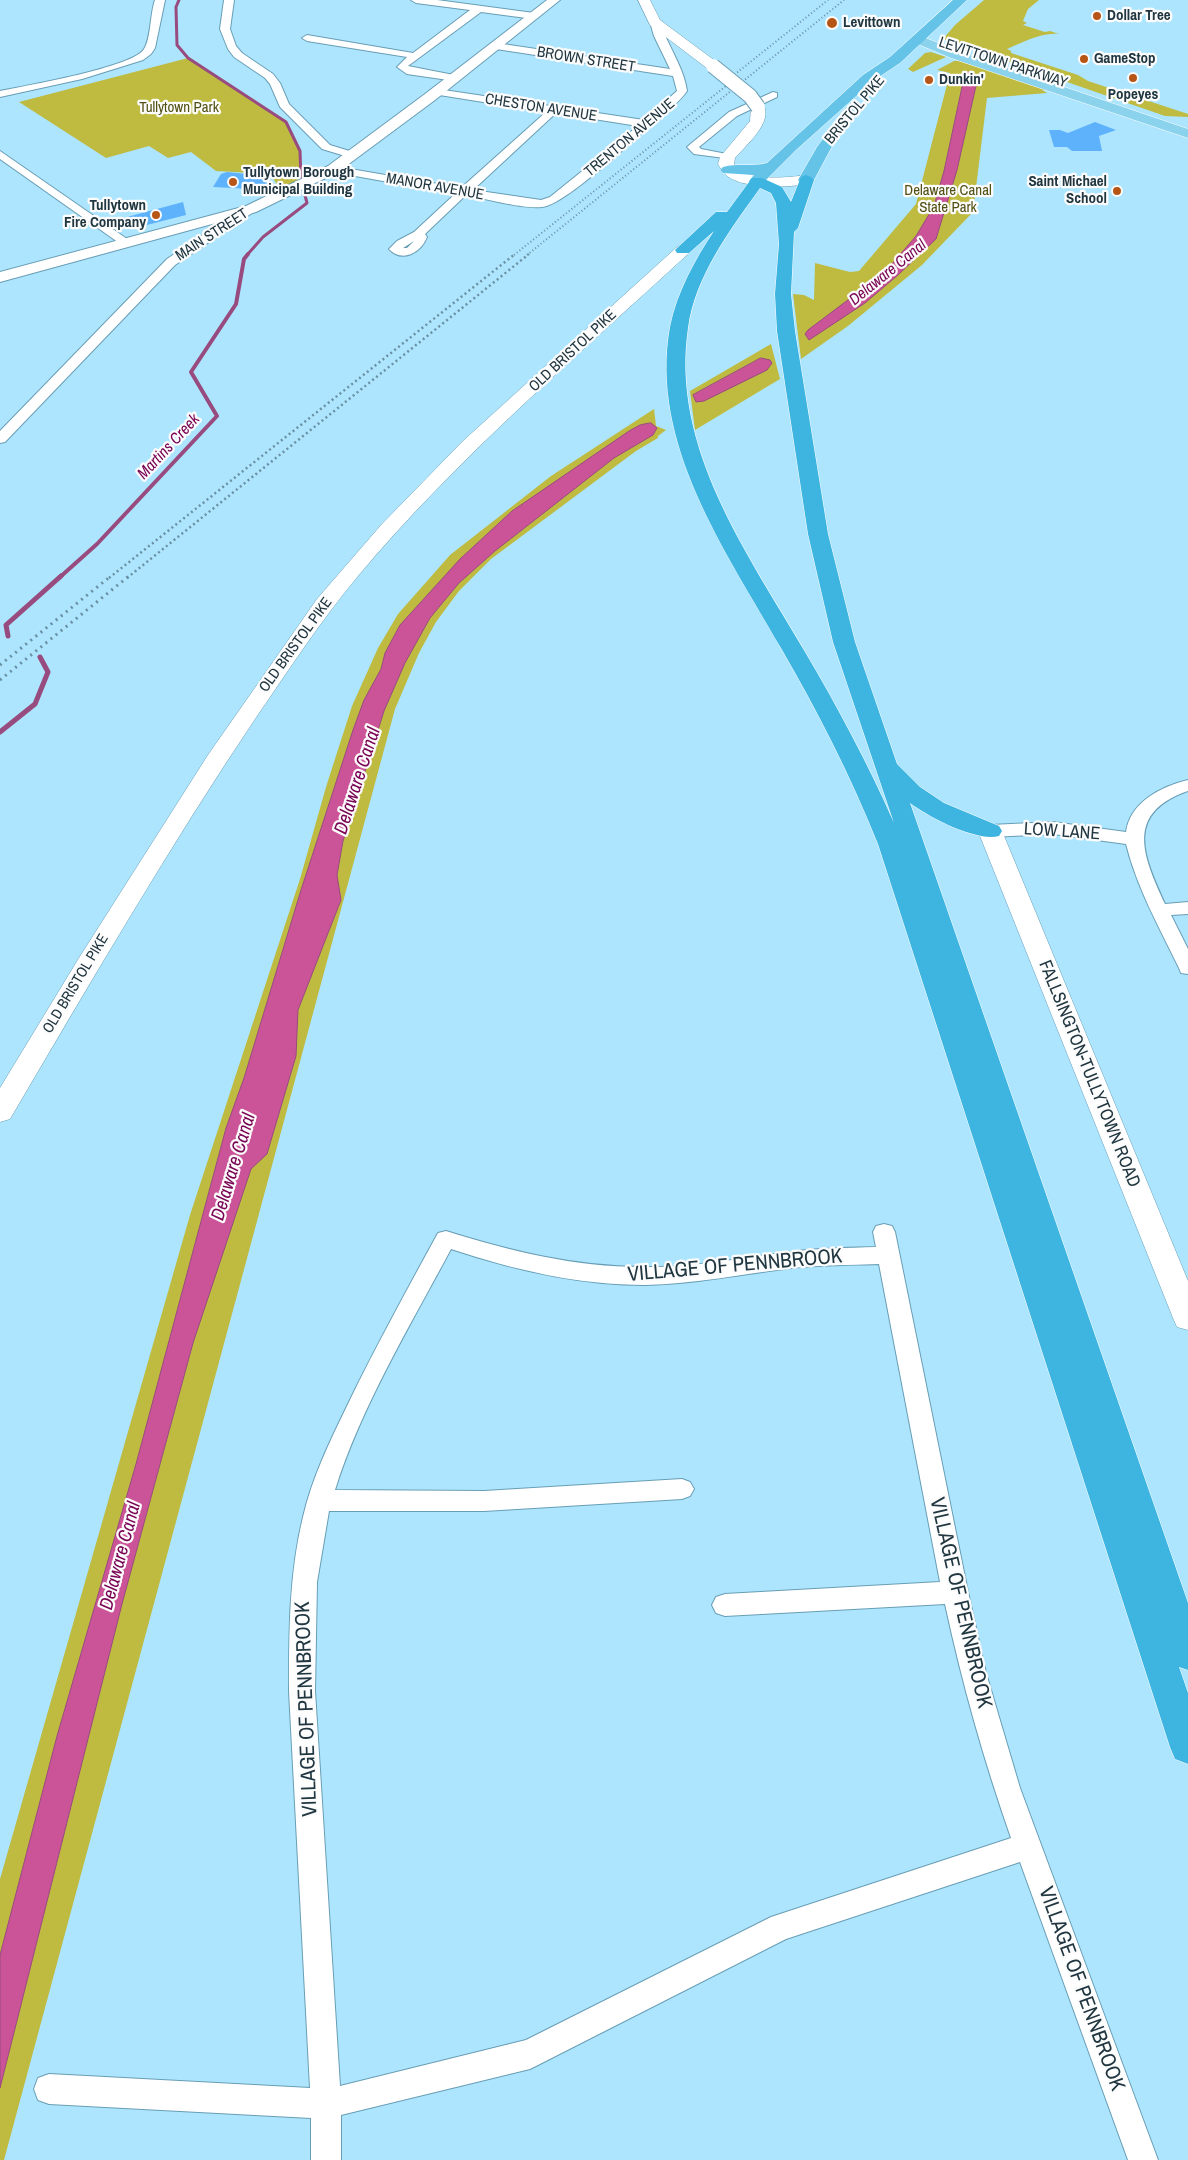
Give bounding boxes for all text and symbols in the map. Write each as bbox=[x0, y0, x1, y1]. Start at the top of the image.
place label: Dollar Tree bbox=[1107, 7, 1171, 25]
marker: Dollar Tree bbox=[1091, 10, 1103, 22]
place label: Levittown bbox=[843, 14, 900, 32]
marker: Levittown bbox=[825, 16, 839, 30]
street label: LEVITTOWN PARKWAY bbox=[936, 34, 1070, 92]
street label: BROWN STREET bbox=[536, 43, 636, 77]
place label: GameStop bbox=[1094, 50, 1156, 68]
marker: GameStop bbox=[1078, 53, 1090, 65]
place label: Dunkin' bbox=[939, 71, 984, 89]
street label: BRISTOL PIKE bbox=[821, 72, 889, 148]
marker: Popeyes bbox=[1127, 72, 1139, 84]
marker: Dunkin' bbox=[923, 74, 935, 86]
place label: Popeyes bbox=[1108, 86, 1158, 104]
street label: CHESTON AVENUE bbox=[484, 90, 598, 126]
street label: TRENTON AVENUE bbox=[581, 95, 679, 181]
park label: Tullytown Park bbox=[139, 99, 219, 117]
place label: Tullytown Borough Municipal Building bbox=[243, 164, 354, 199]
street label: MANOR AVENUE bbox=[385, 170, 485, 204]
place label: Saint Michael School bbox=[1028, 173, 1107, 208]
marker: Tullytown Borough Municipal Building bbox=[227, 176, 239, 188]
park label: Delaware Canal State Park bbox=[904, 182, 992, 217]
marker: Saint Michael School bbox=[1111, 185, 1123, 197]
place label: Tullytown Fire Company bbox=[64, 197, 146, 232]
street label: MAIN STREET bbox=[172, 205, 252, 265]
marker: Tullytown Fire Company bbox=[150, 209, 162, 221]
water label: Delaware Canal bbox=[846, 236, 930, 310]
street label: OLD BRISTOL PIKE bbox=[526, 306, 620, 396]
water label: Martins Creek bbox=[134, 410, 204, 484]
street label: OLD BRISTOL PIKE bbox=[256, 594, 336, 696]
water label: Delaware Canal bbox=[330, 725, 386, 837]
street label: LOW LANE bbox=[1023, 819, 1101, 845]
street label: OLD BRISTOL PIKE bbox=[39, 931, 113, 1037]
street label: FALLSINGTON-TULLYTOWN ROAD bbox=[1034, 957, 1144, 1191]
water label: Delaware Canal bbox=[207, 1111, 261, 1223]
street label: VILLAGE OF PENNBROOK bbox=[627, 1244, 843, 1288]
street label: VILLAGE OF PENNBROOK bbox=[924, 1495, 996, 1711]
water label: Delaware Canal bbox=[96, 1500, 146, 1612]
street label: VILLAGE OF PENNBROOK bbox=[291, 1601, 323, 1817]
street label: VILLAGE OF PENNBROOK bbox=[1032, 1884, 1130, 2094]

